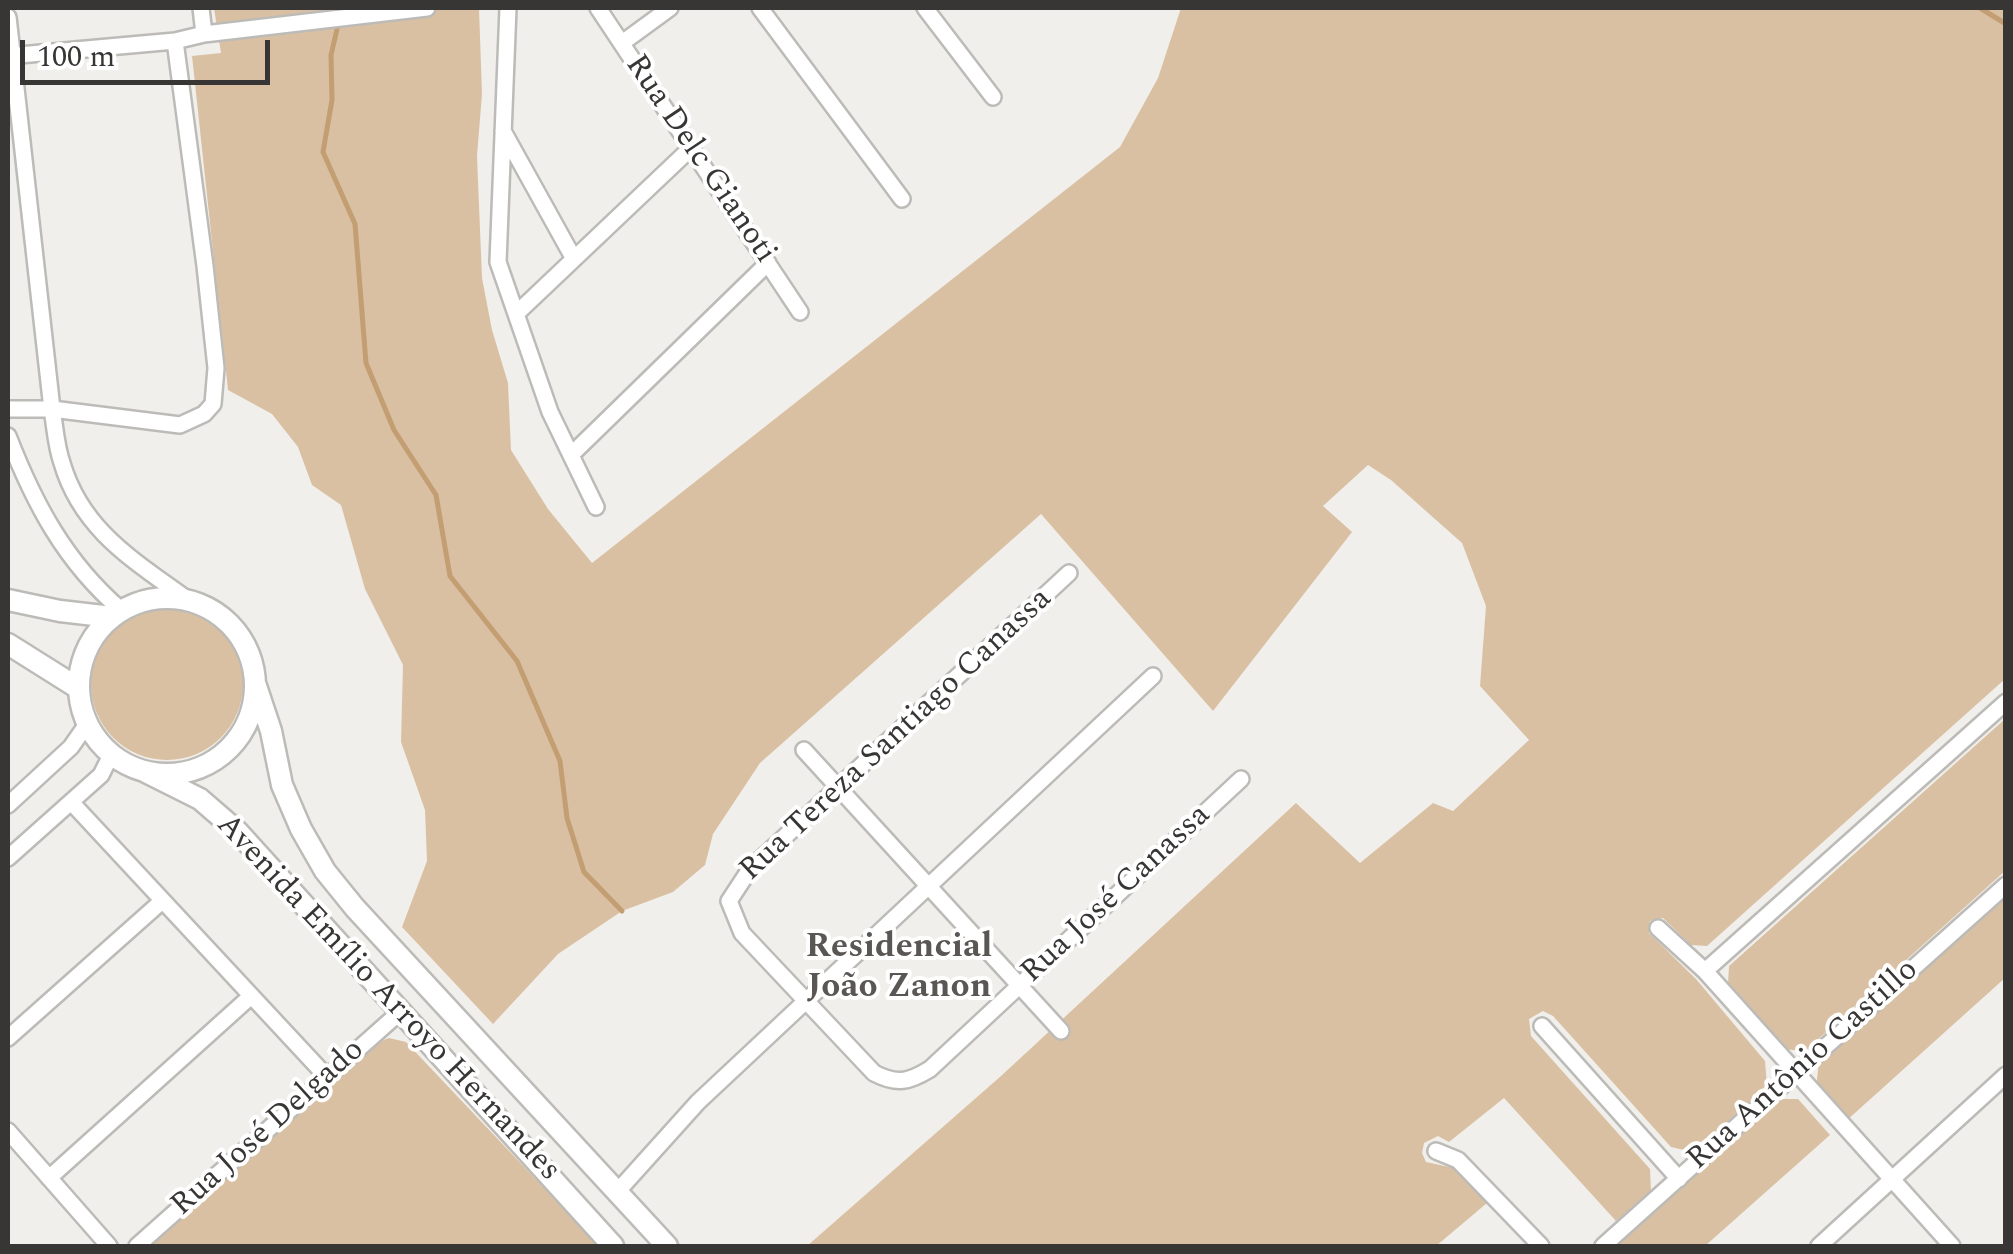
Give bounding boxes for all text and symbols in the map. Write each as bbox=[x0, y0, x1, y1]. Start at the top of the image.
scale bar bbox=[25, 20, 275, 82]
text: 100 m bbox=[37, 34, 115, 80]
street label: Rua Delc Gianoti bbox=[615, 48, 783, 272]
street label: Rua Tereza Santiago Canassa bbox=[733, 581, 1061, 891]
street label: Rua José Canassa bbox=[1014, 797, 1220, 993]
street label: Avenida Emílio Arroyo Hernandes bbox=[207, 807, 567, 1191]
district label: Residencial João Zanon bbox=[806, 928, 992, 1010]
street label: Rua Antônio Castillo bbox=[1681, 952, 1927, 1180]
street label: Rua José Delgado bbox=[164, 1032, 374, 1226]

